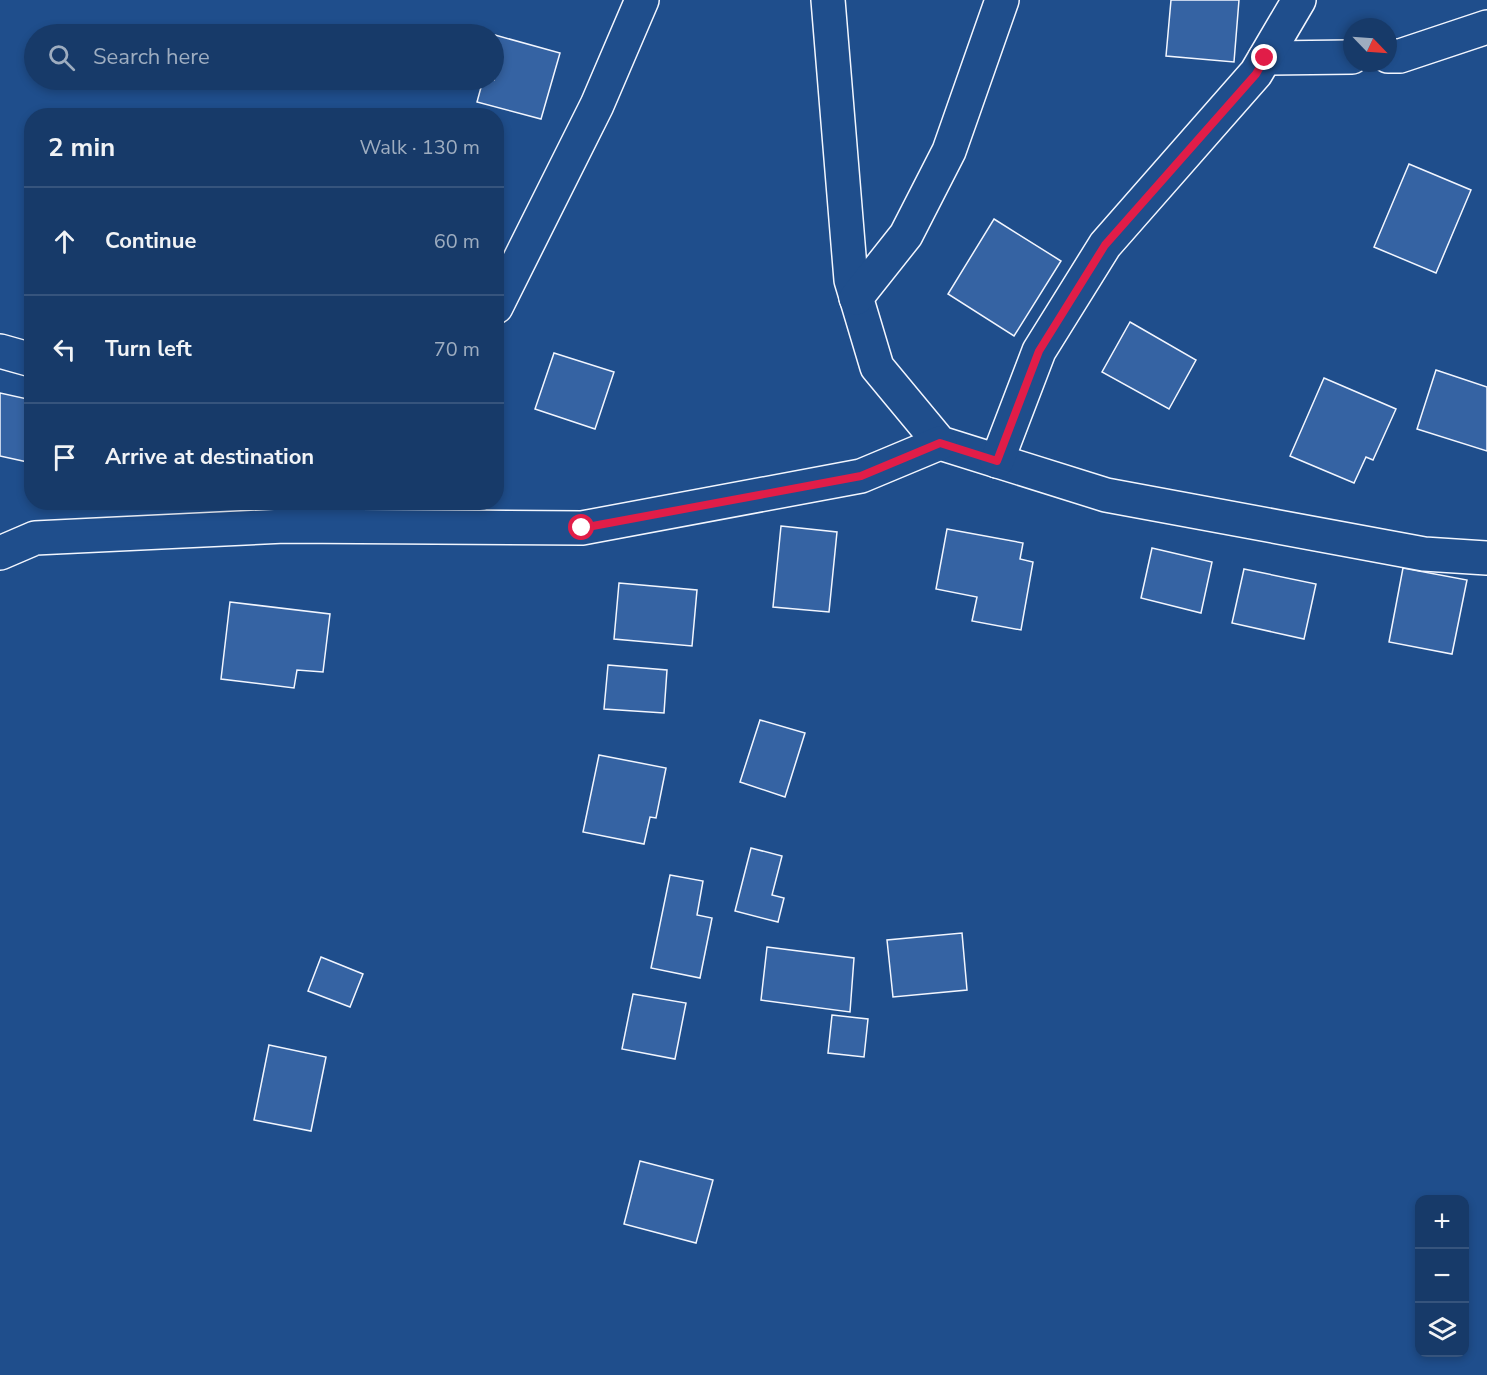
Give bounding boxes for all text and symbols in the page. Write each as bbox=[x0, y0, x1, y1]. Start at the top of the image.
north arrow bbox=[1343, 18, 1397, 72]
search box bbox=[24, 24, 504, 90]
icon: search bbox=[45, 41, 78, 74]
text: Search here bbox=[93, 42, 210, 72]
route end bbox=[1251, 44, 1277, 70]
text: 2 min bbox=[48, 130, 115, 165]
text: Walk · 130 m bbox=[360, 134, 480, 161]
icon: ahead bbox=[48, 225, 81, 258]
text: Continue bbox=[105, 226, 196, 256]
text: 60 m bbox=[434, 228, 480, 255]
icon: left bbox=[48, 333, 81, 366]
text: Turn left bbox=[105, 334, 192, 364]
text: 70 m bbox=[434, 336, 480, 363]
icon: arrive bbox=[48, 441, 81, 474]
text: Arrive at destination bbox=[105, 442, 314, 472]
route start bbox=[568, 514, 594, 540]
map controls bbox=[1415, 1195, 1469, 1357]
button: + bbox=[1415, 1195, 1469, 1249]
button: − bbox=[1415, 1249, 1469, 1303]
button: layers bbox=[1415, 1303, 1469, 1357]

